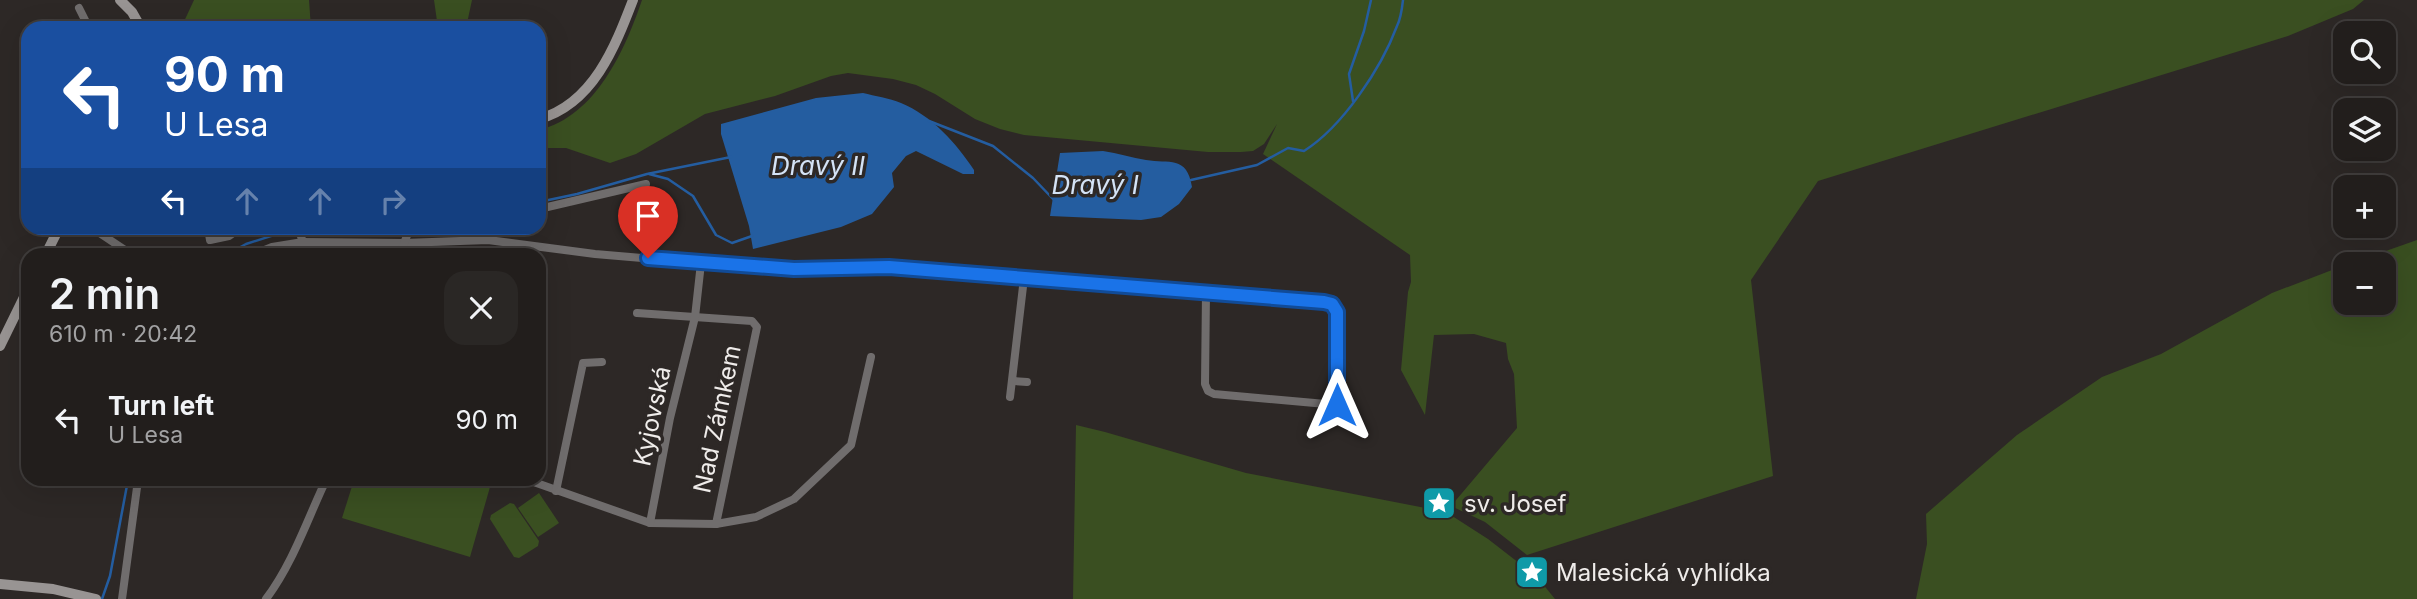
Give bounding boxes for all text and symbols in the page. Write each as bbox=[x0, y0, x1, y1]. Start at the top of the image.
map controls bbox=[2333, 21, 2396, 315]
button: search bbox=[2333, 21, 2396, 84]
text: 90 m bbox=[164, 45, 285, 104]
icon: left bbox=[49, 49, 140, 140]
button: layers bbox=[2333, 98, 2396, 161]
text: U Lesa bbox=[164, 105, 268, 144]
water label: Dravý II bbox=[771, 150, 865, 181]
water label: Dravý I bbox=[1051, 169, 1139, 200]
button: + bbox=[2333, 175, 2396, 238]
icon: left bbox=[155, 182, 193, 220]
icon: ahead bbox=[228, 182, 266, 220]
icon: ahead bbox=[301, 182, 339, 220]
icon: right bbox=[374, 182, 412, 220]
pin bbox=[618, 186, 678, 258]
icon: arrive bbox=[629, 197, 667, 235]
button: − bbox=[2333, 252, 2396, 315]
text: 2 min bbox=[49, 268, 160, 319]
button: close bbox=[444, 271, 518, 345]
text: 610 m · 20:42 bbox=[49, 320, 197, 348]
street label: Nad Zámkem bbox=[687, 343, 747, 495]
street label: Kyjovská bbox=[627, 363, 677, 469]
position arrow bbox=[1300, 368, 1374, 442]
text: Turn left bbox=[108, 390, 214, 421]
icon: left bbox=[49, 401, 87, 439]
text: 90 m bbox=[455, 404, 518, 435]
text: U Lesa bbox=[108, 421, 183, 449]
place icon: sv. Josef bbox=[1420, 484, 1458, 522]
place label: sv. Josef bbox=[1464, 489, 1567, 518]
place icon: Malesická vyhlídka bbox=[1513, 553, 1551, 591]
place label: Malesická vyhlídka bbox=[1556, 558, 1771, 587]

